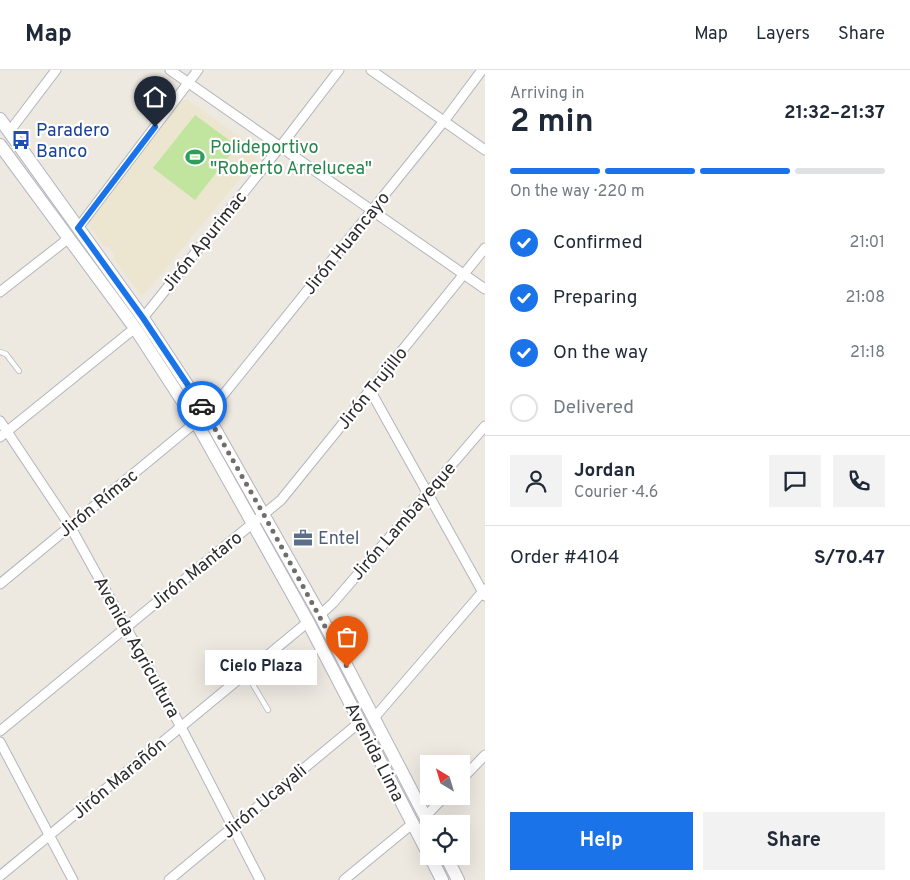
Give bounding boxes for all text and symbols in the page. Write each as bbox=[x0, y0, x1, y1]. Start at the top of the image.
text: Map bbox=[25, 20, 72, 50]
text: Map bbox=[694, 23, 728, 46]
text: Layers bbox=[756, 23, 810, 46]
text: Share bbox=[838, 23, 885, 46]
pin bbox=[134, 76, 176, 127]
icon: home bbox=[141, 83, 169, 111]
text: Arriving in bbox=[510, 84, 585, 104]
text: 21:32–21:37 bbox=[784, 101, 885, 125]
text: 2 min bbox=[510, 103, 594, 143]
place label: Paradero Banco bbox=[36, 120, 110, 164]
bus stop icon: Paradero Banco bbox=[10, 129, 32, 151]
place label: Polideportivo "Roberto Arrelucea" bbox=[210, 137, 372, 181]
sports icon: Polideportivo "Roberto Arrelucea" bbox=[184, 146, 206, 168]
text: On the way · 220 m bbox=[510, 182, 645, 202]
street label: Jirón Apurimac bbox=[158, 187, 253, 297]
street label: Jirón Huancayo bbox=[299, 188, 396, 300]
icon: check bbox=[510, 229, 538, 257]
text: Confirmed bbox=[553, 231, 643, 255]
text: 21:01 bbox=[849, 233, 885, 253]
icon: check bbox=[510, 284, 538, 312]
text: Preparing bbox=[553, 286, 637, 310]
text: 21:08 bbox=[846, 288, 885, 308]
icon: check bbox=[510, 339, 538, 367]
text: On the way bbox=[553, 341, 648, 365]
street label: Jirón Trujillo bbox=[333, 343, 414, 435]
text: 21:18 bbox=[850, 343, 885, 363]
courier bbox=[177, 381, 227, 431]
icon: car bbox=[188, 392, 216, 420]
text: Delivered bbox=[553, 396, 634, 420]
button: person bbox=[510, 455, 562, 507]
button: chat bbox=[769, 455, 821, 507]
button: phone bbox=[833, 455, 885, 507]
street label: Jirón Lambayeque bbox=[346, 458, 462, 586]
text: Jordan bbox=[574, 459, 636, 483]
street label: Jirón Rímac bbox=[54, 465, 143, 543]
text: Courier · 4.6 bbox=[574, 483, 658, 503]
street label: Jirón Mantaro bbox=[146, 527, 248, 615]
office icon: Entel bbox=[292, 527, 314, 549]
place label: Entel bbox=[318, 528, 360, 551]
text: Order #4104 bbox=[510, 546, 620, 570]
text: S/70.47 bbox=[814, 546, 885, 570]
street label: Avenida Agricultura bbox=[87, 573, 184, 723]
pin bbox=[326, 616, 368, 667]
icon: bag bbox=[333, 623, 361, 651]
callout: Cielo Plaza bbox=[205, 650, 317, 684]
text: Cielo Plaza bbox=[220, 657, 302, 677]
street label: Avenida Lima bbox=[339, 699, 408, 806]
street label: Jirón Marañón bbox=[68, 733, 172, 825]
north arrow bbox=[420, 755, 470, 805]
map controls bbox=[420, 755, 470, 865]
street label: Jirón Ucayali bbox=[218, 760, 312, 844]
button: Help bbox=[510, 812, 693, 870]
button: Share bbox=[703, 812, 885, 870]
button: locate bbox=[420, 815, 470, 865]

